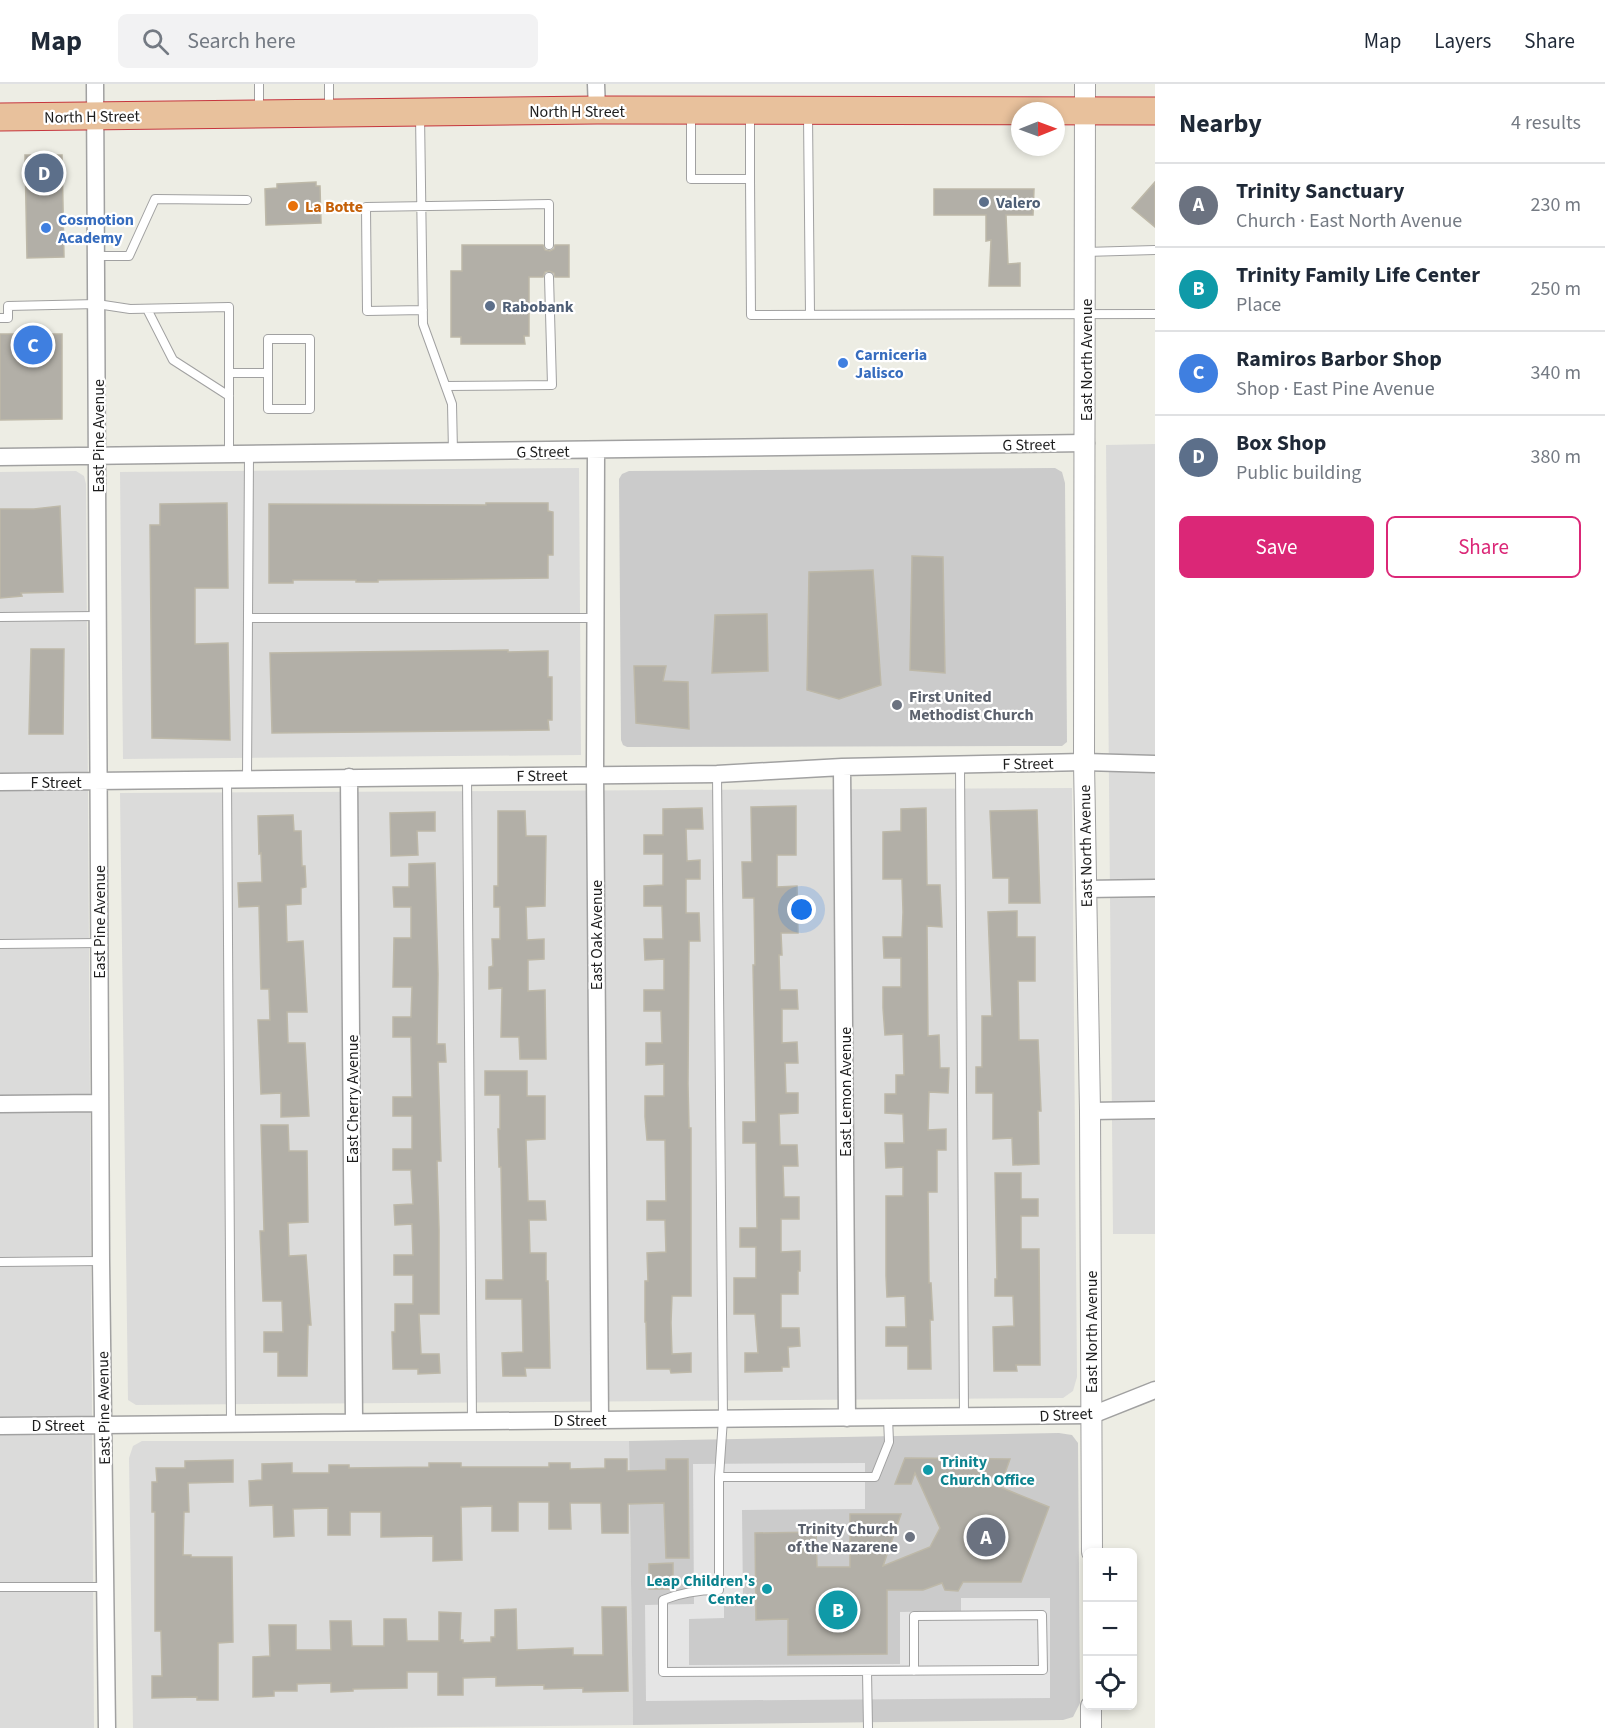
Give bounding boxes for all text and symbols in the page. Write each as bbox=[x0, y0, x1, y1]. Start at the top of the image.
search box bbox=[118, 14, 538, 68]
text: Map bbox=[30, 21, 82, 61]
icon: search bbox=[139, 25, 172, 58]
text: Search here bbox=[187, 25, 296, 57]
text: Map bbox=[1364, 26, 1401, 56]
text: Layers bbox=[1434, 26, 1491, 56]
text: Share bbox=[1524, 26, 1575, 56]
street label: North H Street bbox=[529, 101, 625, 123]
north arrow bbox=[1011, 102, 1065, 156]
street label: North H Street bbox=[44, 105, 141, 129]
text: Nearby bbox=[1179, 105, 1262, 142]
text: 4 results bbox=[1511, 109, 1581, 137]
pin: D bbox=[24, 150, 63, 196]
text: Trinity Sanctuary bbox=[1236, 175, 1404, 207]
text: A bbox=[1193, 191, 1204, 219]
text: 230 m bbox=[1531, 191, 1581, 219]
place label: Valero bbox=[995, 192, 1041, 214]
marker: Valero bbox=[977, 195, 991, 209]
place label: La Botte bbox=[305, 196, 363, 218]
marker: La Botte bbox=[286, 199, 300, 213]
text: Church · East North Avenue bbox=[1236, 207, 1462, 235]
place label: Cosmotion Academy bbox=[57, 209, 134, 249]
marker: Cosmotion Academy bbox=[39, 221, 53, 235]
text: Trinity Family Life Center bbox=[1236, 259, 1480, 291]
text: B bbox=[1192, 275, 1205, 303]
text: 250 m bbox=[1531, 275, 1581, 303]
text: Place bbox=[1236, 291, 1281, 319]
place label: Rabobank bbox=[502, 296, 574, 318]
marker: Rabobank bbox=[483, 299, 497, 313]
street label: East North Avenue bbox=[1076, 299, 1098, 421]
pin: C bbox=[14, 322, 52, 368]
text: Ramiros Barbor Shop bbox=[1236, 343, 1442, 375]
place label: Carniceria Jalisco bbox=[855, 344, 927, 384]
marker: Carniceria Jalisco bbox=[836, 356, 850, 370]
text: C bbox=[1193, 359, 1204, 387]
text: 340 m bbox=[1531, 359, 1581, 387]
text: Shop · East Pine Avenue bbox=[1236, 375, 1435, 403]
street label: East Pine Avenue bbox=[88, 379, 110, 493]
text: Box Shop bbox=[1236, 427, 1326, 459]
street label: G Street bbox=[1002, 434, 1056, 456]
street label: G Street bbox=[516, 441, 570, 463]
text: D bbox=[1192, 443, 1205, 471]
text: 380 m bbox=[1531, 443, 1581, 471]
text: Public building bbox=[1236, 459, 1361, 487]
button: Save bbox=[1179, 516, 1374, 578]
button: Share bbox=[1386, 516, 1581, 578]
place label: First United Methodist Church bbox=[909, 686, 1034, 726]
marker: First United Methodist Church bbox=[890, 698, 904, 712]
street label: F Street bbox=[1002, 753, 1054, 775]
street label: F Street bbox=[516, 765, 568, 787]
street label: F Street bbox=[30, 772, 82, 794]
street label: East North Avenue bbox=[1074, 784, 1098, 908]
street label: East Pine Avenue bbox=[89, 865, 111, 979]
street label: East Oak Avenue bbox=[586, 880, 608, 990]
your location bbox=[787, 895, 816, 924]
street label: East Lemon Avenue bbox=[835, 1027, 857, 1157]
street label: East Cherry Avenue bbox=[342, 1035, 364, 1163]
street label: East North Avenue bbox=[1081, 1271, 1103, 1393]
street label: East Pine Avenue bbox=[92, 1351, 116, 1465]
street label: D Street bbox=[1039, 1403, 1094, 1427]
street label: D Street bbox=[553, 1410, 607, 1432]
street label: D Street bbox=[31, 1415, 85, 1437]
place label: Trinity Church Office bbox=[940, 1451, 1035, 1491]
marker: Trinity Church Office bbox=[921, 1463, 935, 1477]
pin: A bbox=[966, 1514, 1006, 1560]
place label: Trinity Church of the Nazarene bbox=[787, 1518, 898, 1558]
marker: Trinity Church of the Nazarene bbox=[903, 1530, 917, 1544]
map controls bbox=[1083, 1548, 1137, 1710]
button: + bbox=[1083, 1548, 1137, 1602]
place label: Leap Children's Center bbox=[646, 1570, 756, 1610]
marker: Leap Children's Center bbox=[760, 1582, 774, 1596]
pin: B bbox=[818, 1588, 858, 1633]
button: − bbox=[1083, 1602, 1137, 1656]
button: locate bbox=[1083, 1656, 1137, 1710]

